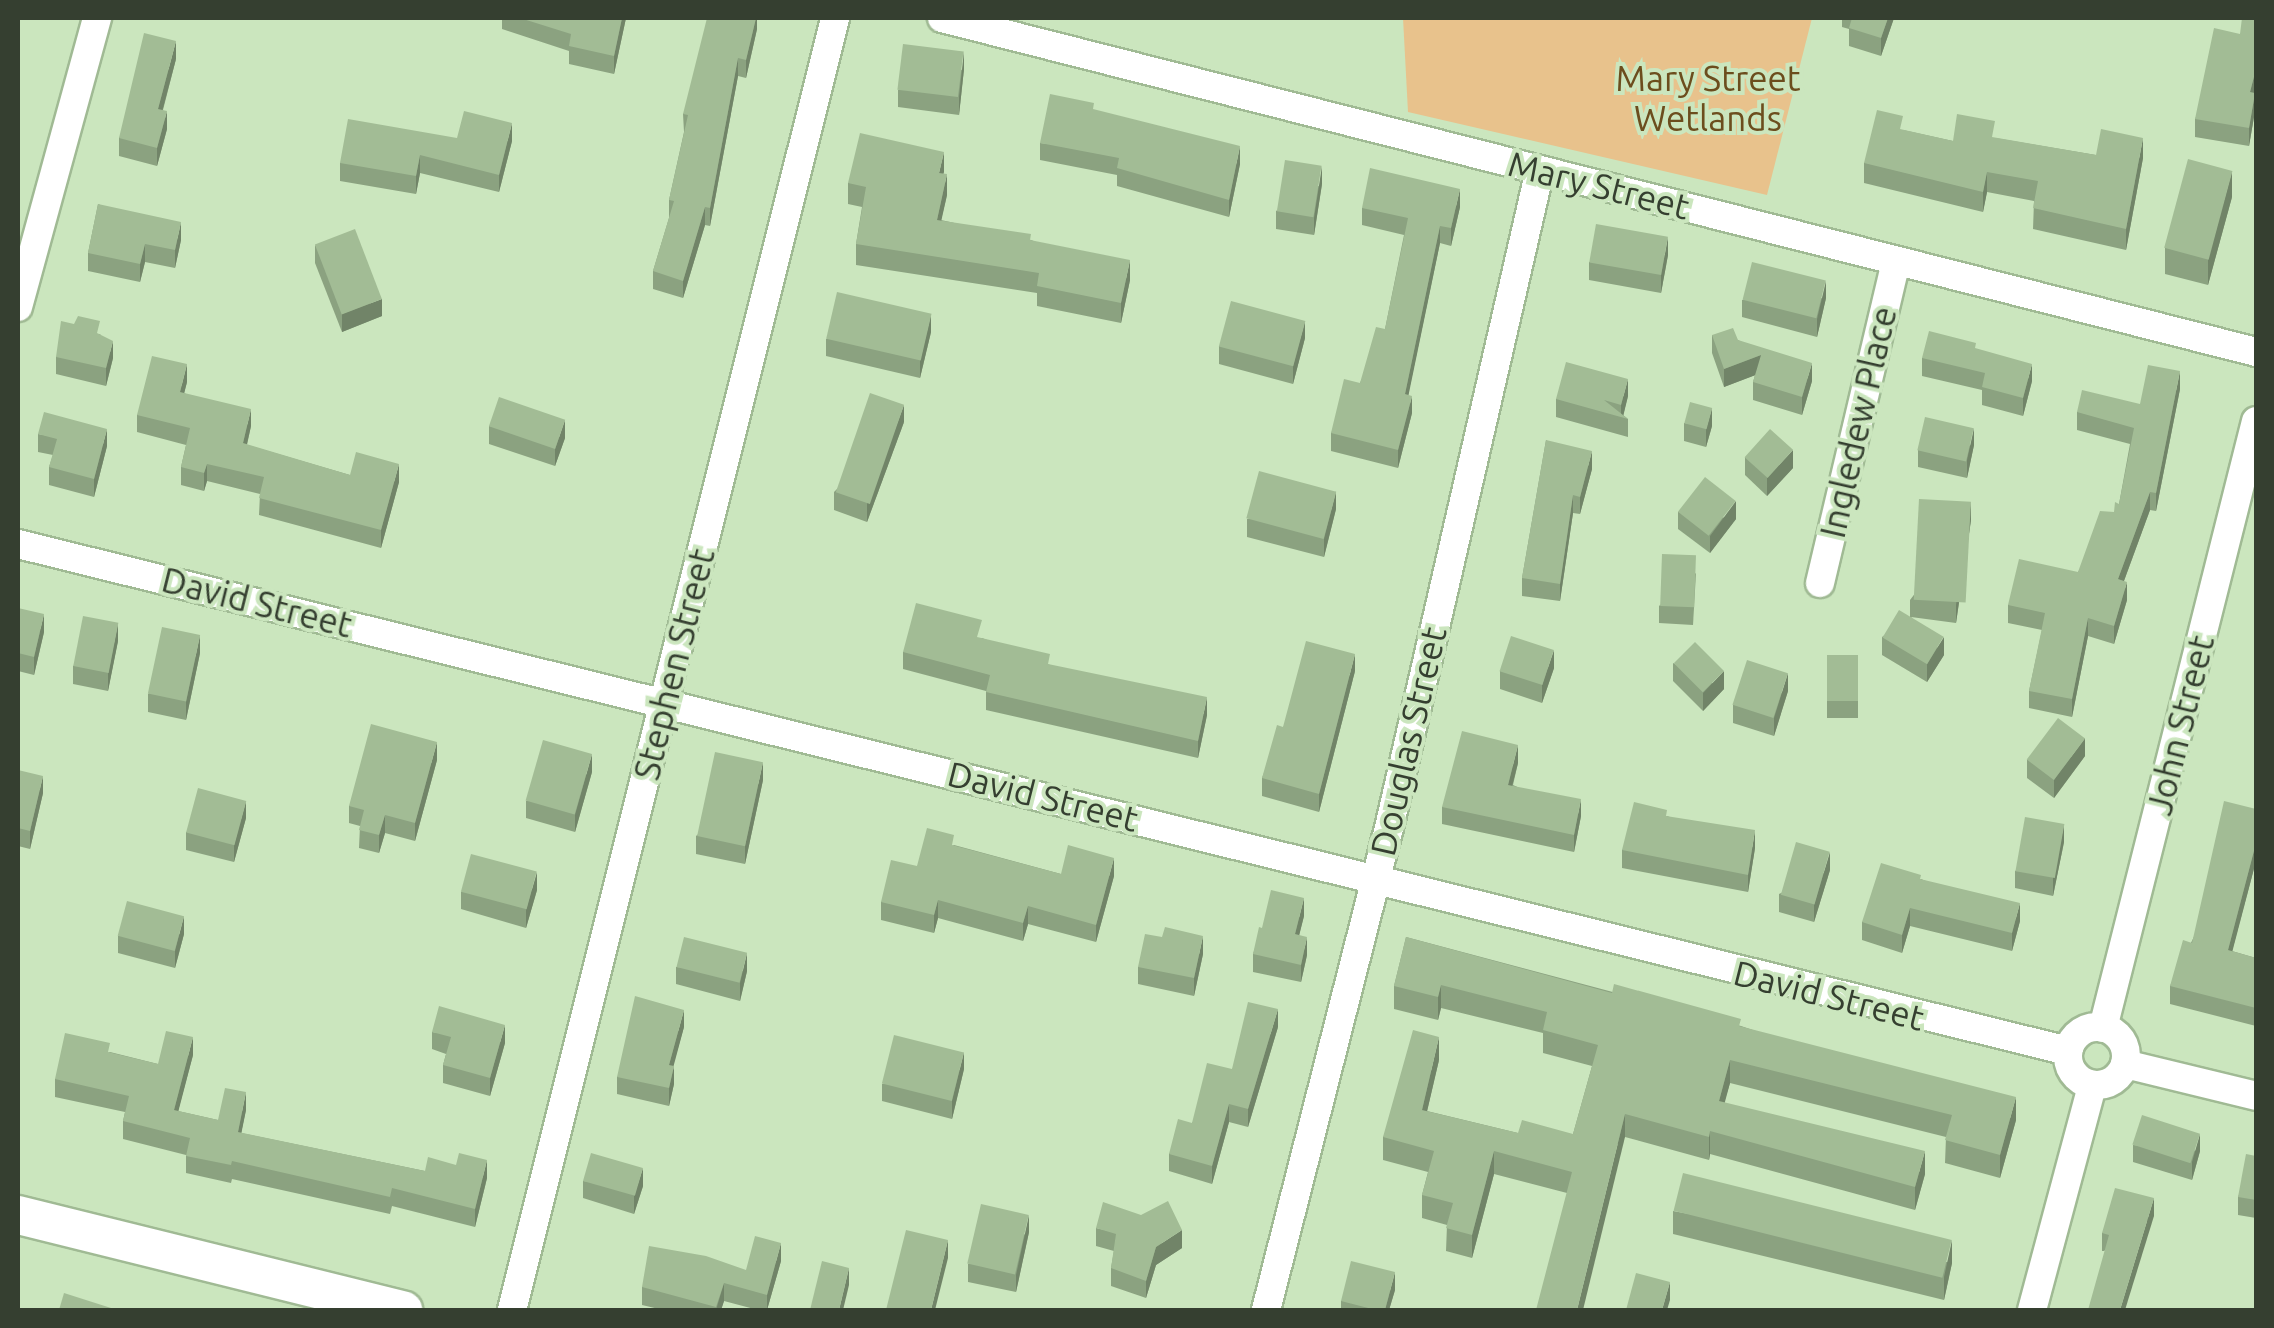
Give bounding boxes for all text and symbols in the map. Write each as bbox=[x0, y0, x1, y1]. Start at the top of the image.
park label: Mary Street Wetlands bbox=[1615, 57, 1801, 139]
street label: Mary Street bbox=[1504, 142, 1694, 228]
street label: Ingledew Place bbox=[1811, 302, 1905, 542]
street label: Stephen Street bbox=[625, 544, 723, 784]
street label: David Street bbox=[158, 558, 356, 646]
street label: Douglas Street bbox=[1361, 623, 1455, 859]
street label: John Street bbox=[2137, 631, 2223, 819]
street label: David Street bbox=[944, 752, 1142, 840]
street label: David Street bbox=[1730, 951, 1928, 1039]

